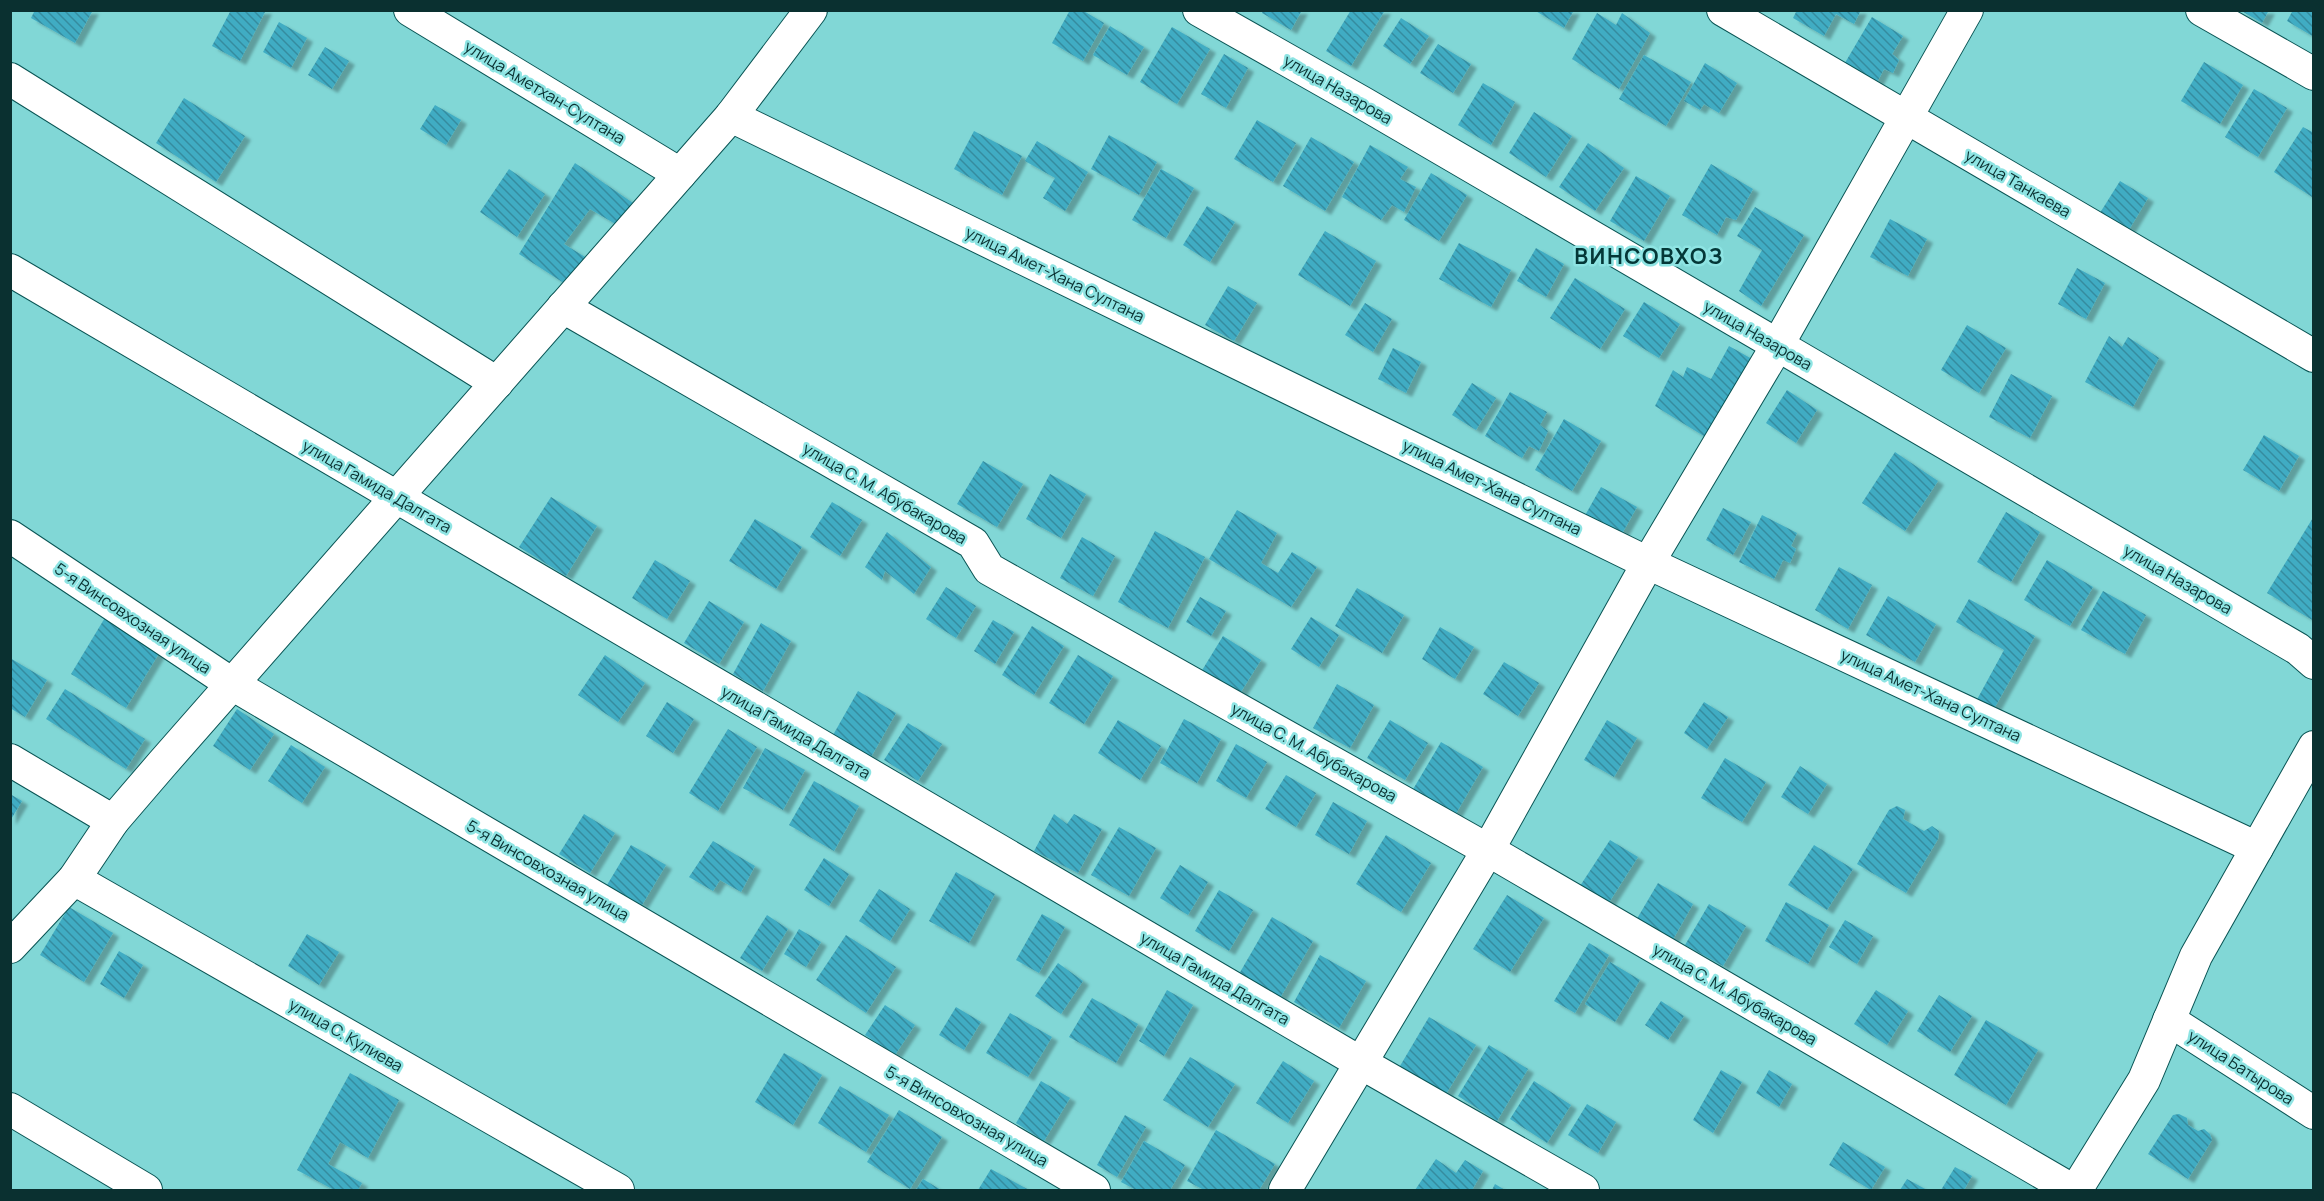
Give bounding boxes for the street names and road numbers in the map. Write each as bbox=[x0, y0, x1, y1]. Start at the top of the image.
street label: улица Аметхан-Султана bbox=[461, 35, 629, 149]
street label: улица Назарова bbox=[1280, 49, 1396, 129]
street label: улица Танкаева bbox=[1961, 144, 2075, 222]
street label: улица Амет-Хана Султана bbox=[962, 221, 1148, 327]
street label: улица Назарова bbox=[1700, 295, 1816, 375]
street label: улица Гамида Далгата bbox=[298, 434, 456, 538]
street label: улица Амет-Хана Султана bbox=[1399, 434, 1585, 540]
street label: улица С. М. Абубакарова bbox=[799, 437, 971, 549]
street label: улица Назарова bbox=[2120, 539, 2236, 619]
street label: 5-я Винсовхозная улица bbox=[51, 557, 215, 679]
street label: улица Амет-Хана Султана bbox=[1837, 643, 2025, 747]
street label: улица Гамида Далгата bbox=[717, 680, 875, 784]
street label: улица С. М. Абубакарова bbox=[1227, 697, 1401, 807]
street label: 5-я Винсовхозная улица bbox=[463, 814, 633, 926]
street label: улица Гамида Далгата bbox=[1136, 926, 1294, 1030]
street label: улица С. М. Абубакарова bbox=[1649, 938, 1821, 1050]
street label: улица С. Кулиева bbox=[285, 993, 407, 1077]
street label: улица Батырова bbox=[2184, 1025, 2298, 1109]
street label: 5-я Винсовхозная улица bbox=[882, 1060, 1052, 1172]

